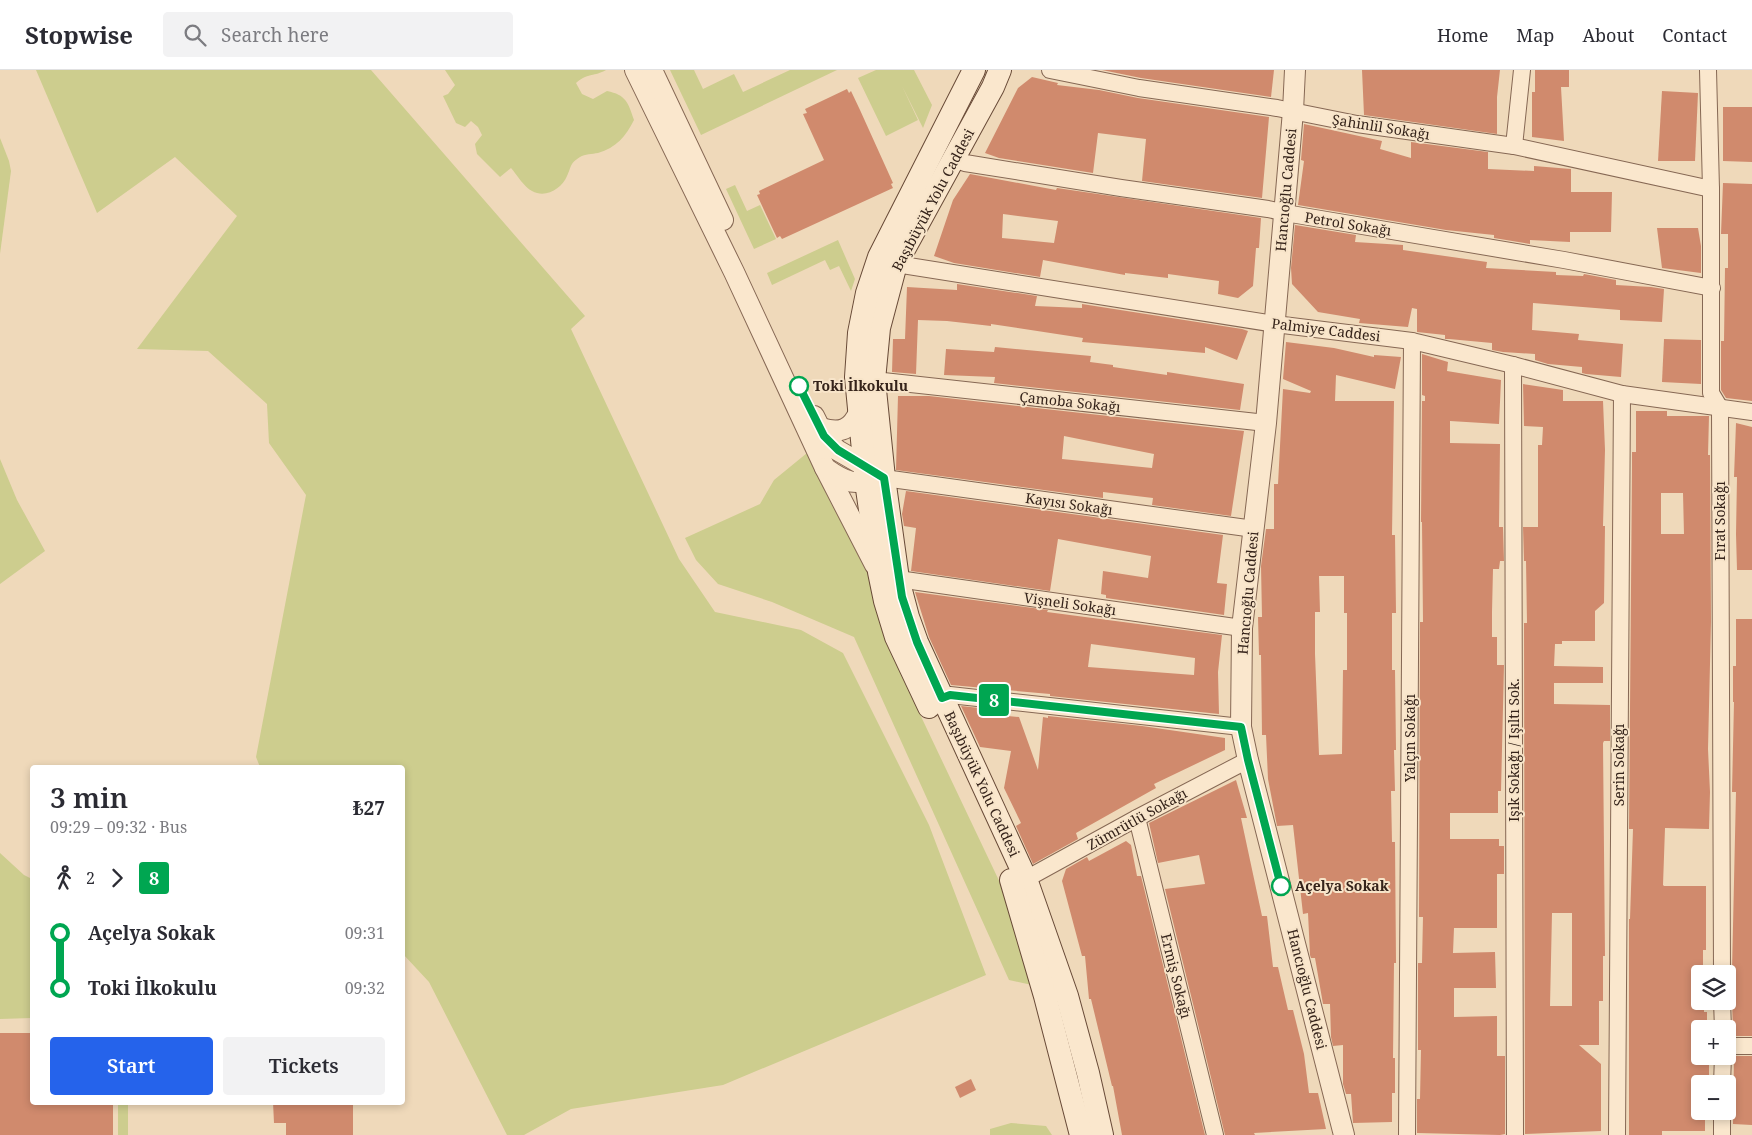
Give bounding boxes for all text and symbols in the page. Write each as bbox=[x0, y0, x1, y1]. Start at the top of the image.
search box bbox=[163, 12, 513, 57]
text: Stopwise bbox=[25, 18, 133, 51]
icon: search bbox=[181, 21, 209, 49]
text: Search here bbox=[221, 22, 329, 48]
text: Home bbox=[1437, 23, 1488, 47]
text: Map bbox=[1516, 23, 1554, 47]
text: About bbox=[1582, 23, 1634, 47]
text: Contact bbox=[1662, 23, 1727, 47]
street label: Şahinlil Sokağı bbox=[1331, 109, 1432, 144]
street label: Başıbüyük Yolu Caddesi bbox=[887, 125, 978, 274]
street label: Hancıoğlu Caddesi bbox=[1271, 127, 1300, 252]
street label: Petrol Sokağı bbox=[1303, 207, 1393, 240]
street label: Palmiye Caddesi bbox=[1271, 313, 1382, 346]
marker: Toki İlkokulu bbox=[789, 376, 809, 396]
place label: Toki İlkokulu bbox=[813, 376, 908, 395]
street label: Çamoba Sokağı bbox=[1018, 387, 1122, 416]
street label: Fırat Sokağı bbox=[1710, 481, 1729, 561]
street label: Kayısı Sokağı bbox=[1024, 488, 1114, 519]
street label: Hancıoğlu Caddesi bbox=[1233, 530, 1262, 655]
street label: Vişneli Sokağı bbox=[1023, 588, 1118, 619]
street label: Işık Sokağı / Işıltı Sok. bbox=[1504, 678, 1523, 822]
line badge: 8 bbox=[978, 684, 1010, 716]
text: 8 bbox=[989, 688, 999, 712]
street label: Yalçın Sokağı bbox=[1400, 694, 1419, 783]
street label: Başıbüyük Yolu Caddesi bbox=[940, 708, 1025, 860]
street label: Serin Sokağı bbox=[1609, 723, 1628, 806]
text: 3 min bbox=[50, 778, 128, 816]
street label: Zümrütlü Sokağı bbox=[1083, 783, 1191, 854]
text: ₺27 bbox=[353, 795, 385, 821]
text: 09:29 – 09:32 · Bus bbox=[50, 816, 187, 838]
icon: walk bbox=[50, 864, 78, 892]
icon: forward bbox=[103, 864, 131, 892]
text: 8 bbox=[149, 866, 159, 890]
text: 2 bbox=[86, 867, 95, 889]
marker: Açelya Sokak bbox=[1271, 876, 1291, 896]
place label: Açelya Sokak bbox=[1295, 876, 1389, 895]
text: Açelya Sokak bbox=[88, 920, 215, 946]
text: 09:31 bbox=[345, 922, 385, 944]
street label: Hancıoğlu Caddesi bbox=[1283, 927, 1332, 1052]
street label: Ermiş Sokağı bbox=[1157, 931, 1196, 1021]
map controls bbox=[1691, 965, 1736, 1120]
button: layers bbox=[1691, 965, 1736, 1010]
text: Toki İlkokulu bbox=[88, 975, 217, 1001]
text: 09:32 bbox=[345, 977, 385, 999]
button: + bbox=[1691, 1020, 1736, 1065]
button: Start bbox=[50, 1037, 213, 1095]
button: Tickets bbox=[223, 1037, 385, 1095]
button: − bbox=[1691, 1075, 1736, 1120]

